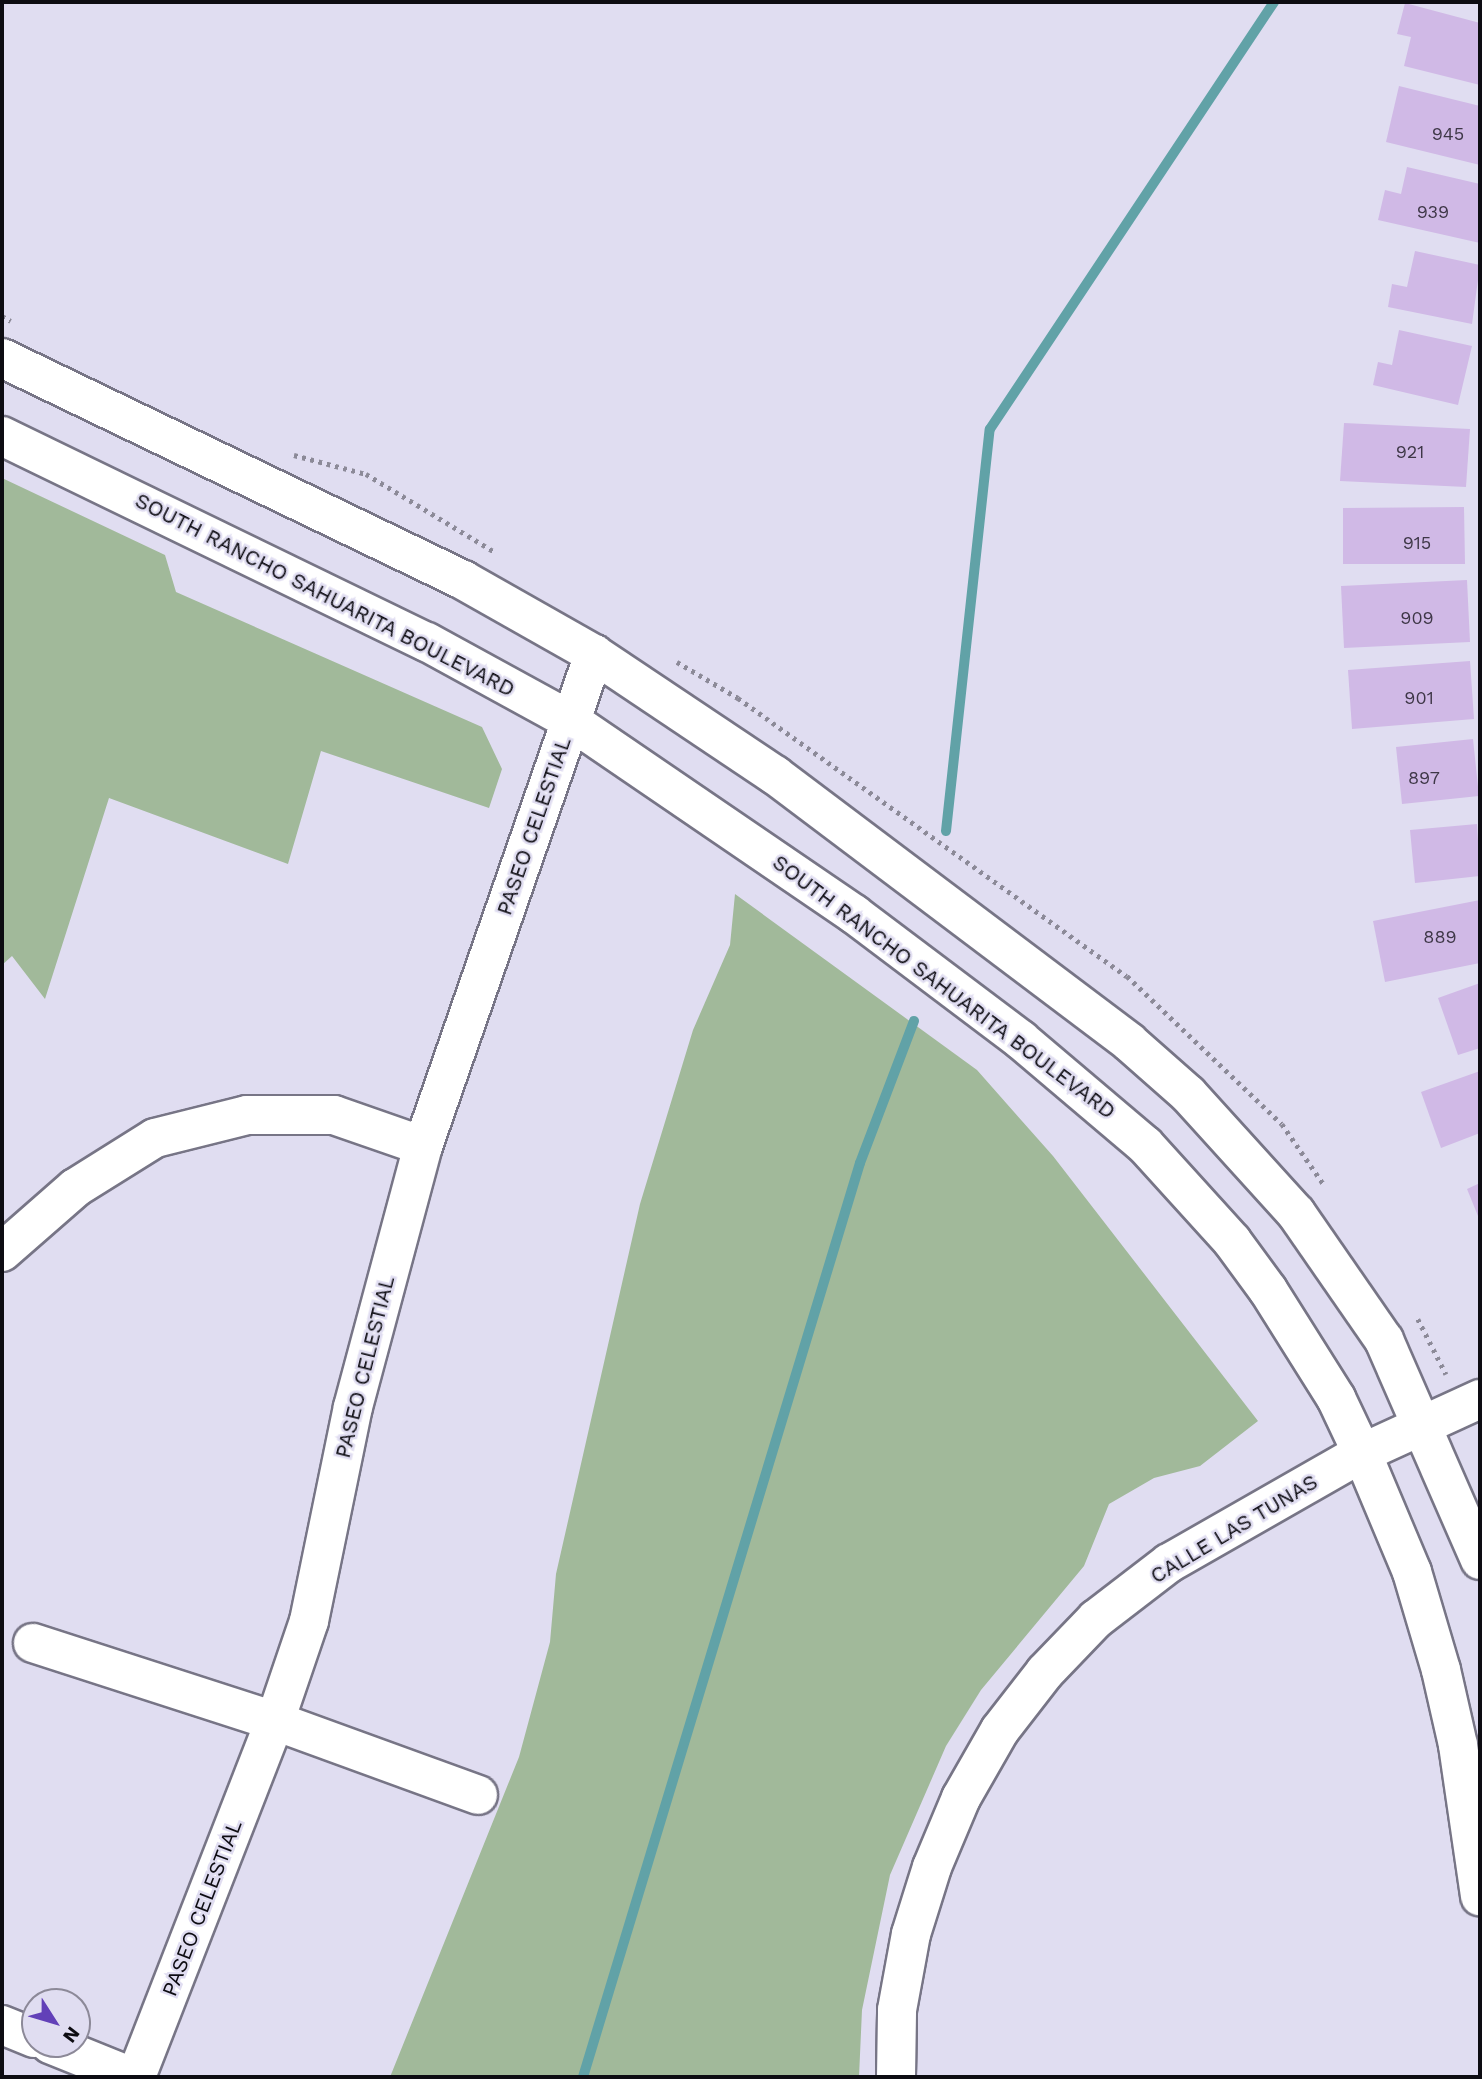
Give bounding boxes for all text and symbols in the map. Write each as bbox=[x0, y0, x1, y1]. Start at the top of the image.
house number: 945 bbox=[1432, 123, 1464, 145]
house number: 939 bbox=[1417, 201, 1449, 223]
house number: 921 bbox=[1396, 441, 1424, 463]
street label: SOUTH RANCHO SAHUARITA BOULEVARD bbox=[131, 488, 519, 702]
house number: 915 bbox=[1403, 532, 1431, 554]
house number: 909 bbox=[1400, 607, 1434, 629]
house number: 901 bbox=[1404, 687, 1434, 709]
street label: PASEO CELESTIAL bbox=[492, 734, 576, 918]
house number: 897 bbox=[1408, 767, 1440, 789]
street label: SOUTH RANCHO SAHUARITA BOULEVARD bbox=[767, 849, 1121, 1125]
house number: 889 bbox=[1423, 926, 1457, 948]
street label: PASEO CELESTIAL bbox=[330, 1273, 400, 1461]
street label: CALLE LAS TUNAS bbox=[1146, 1469, 1322, 1589]
street label: PASEO CELESTIAL bbox=[157, 1816, 247, 2000]
north arrow bbox=[21, 1988, 91, 2058]
text: N bbox=[58, 2022, 85, 2047]

